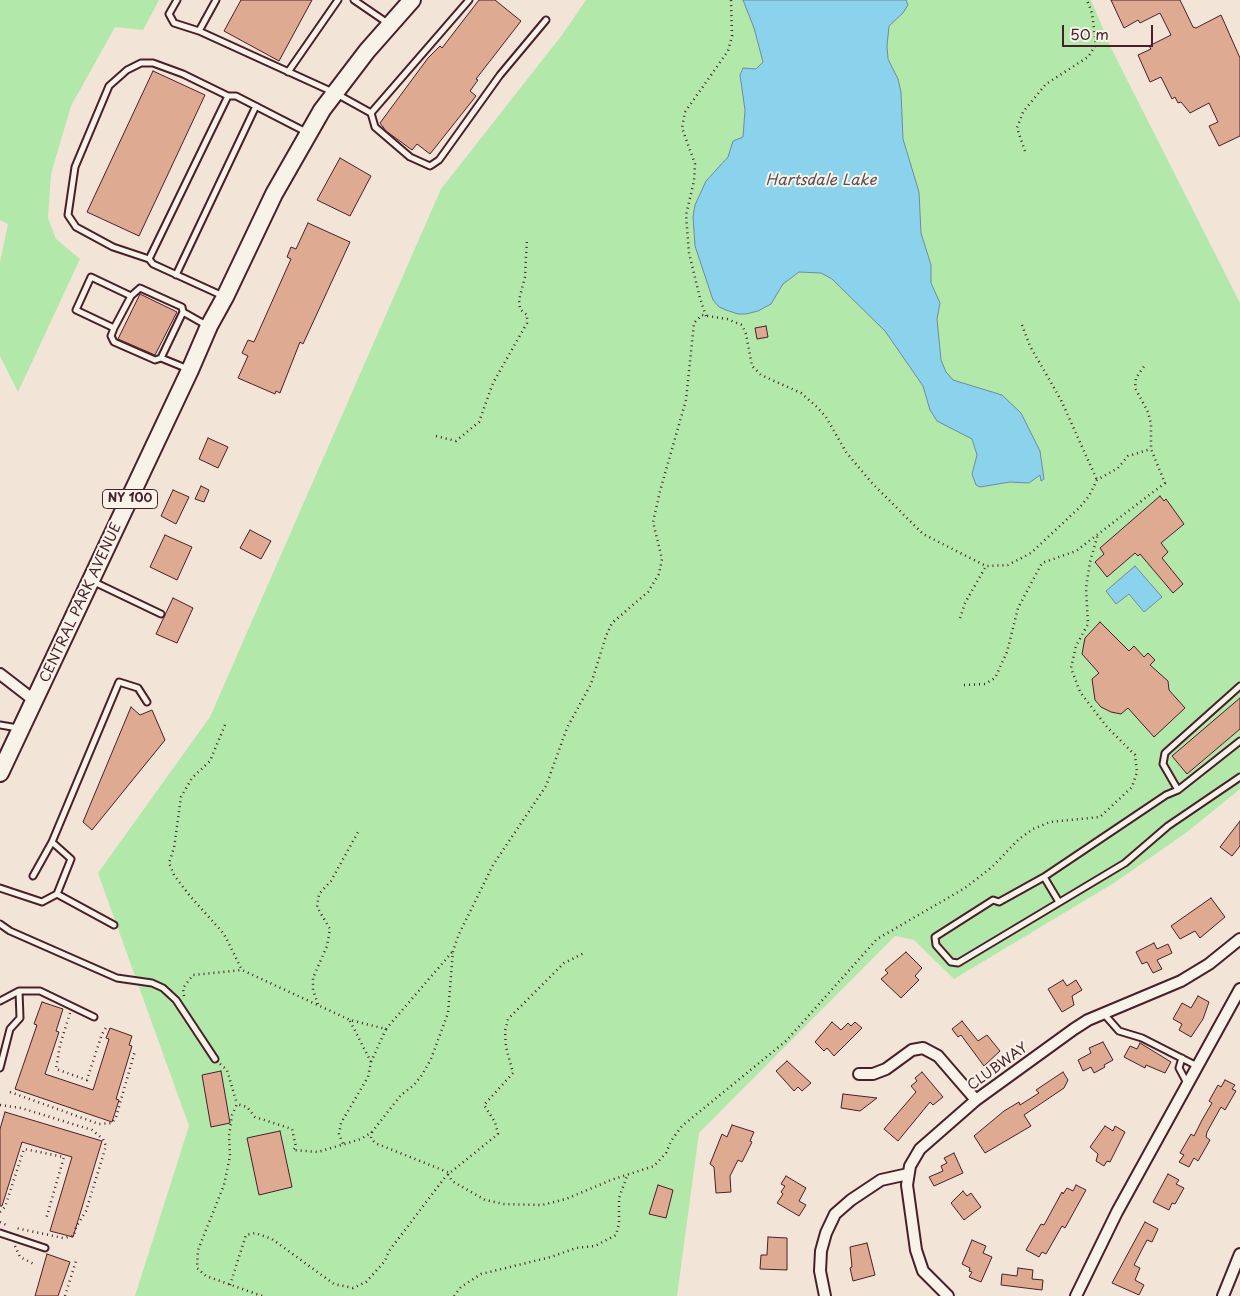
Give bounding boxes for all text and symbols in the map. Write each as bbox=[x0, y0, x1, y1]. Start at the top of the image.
scale bar bbox=[1065, 15, 1156, 47]
text: 50 m bbox=[1070, 22, 1109, 45]
water label: Hartsdale Lake bbox=[766, 172, 876, 190]
road number: NY 100 bbox=[102, 489, 158, 508]
street label: CENTRAL PARK AVENUE bbox=[37, 520, 125, 686]
street label: CLUBWAY bbox=[965, 1039, 1031, 1095]

